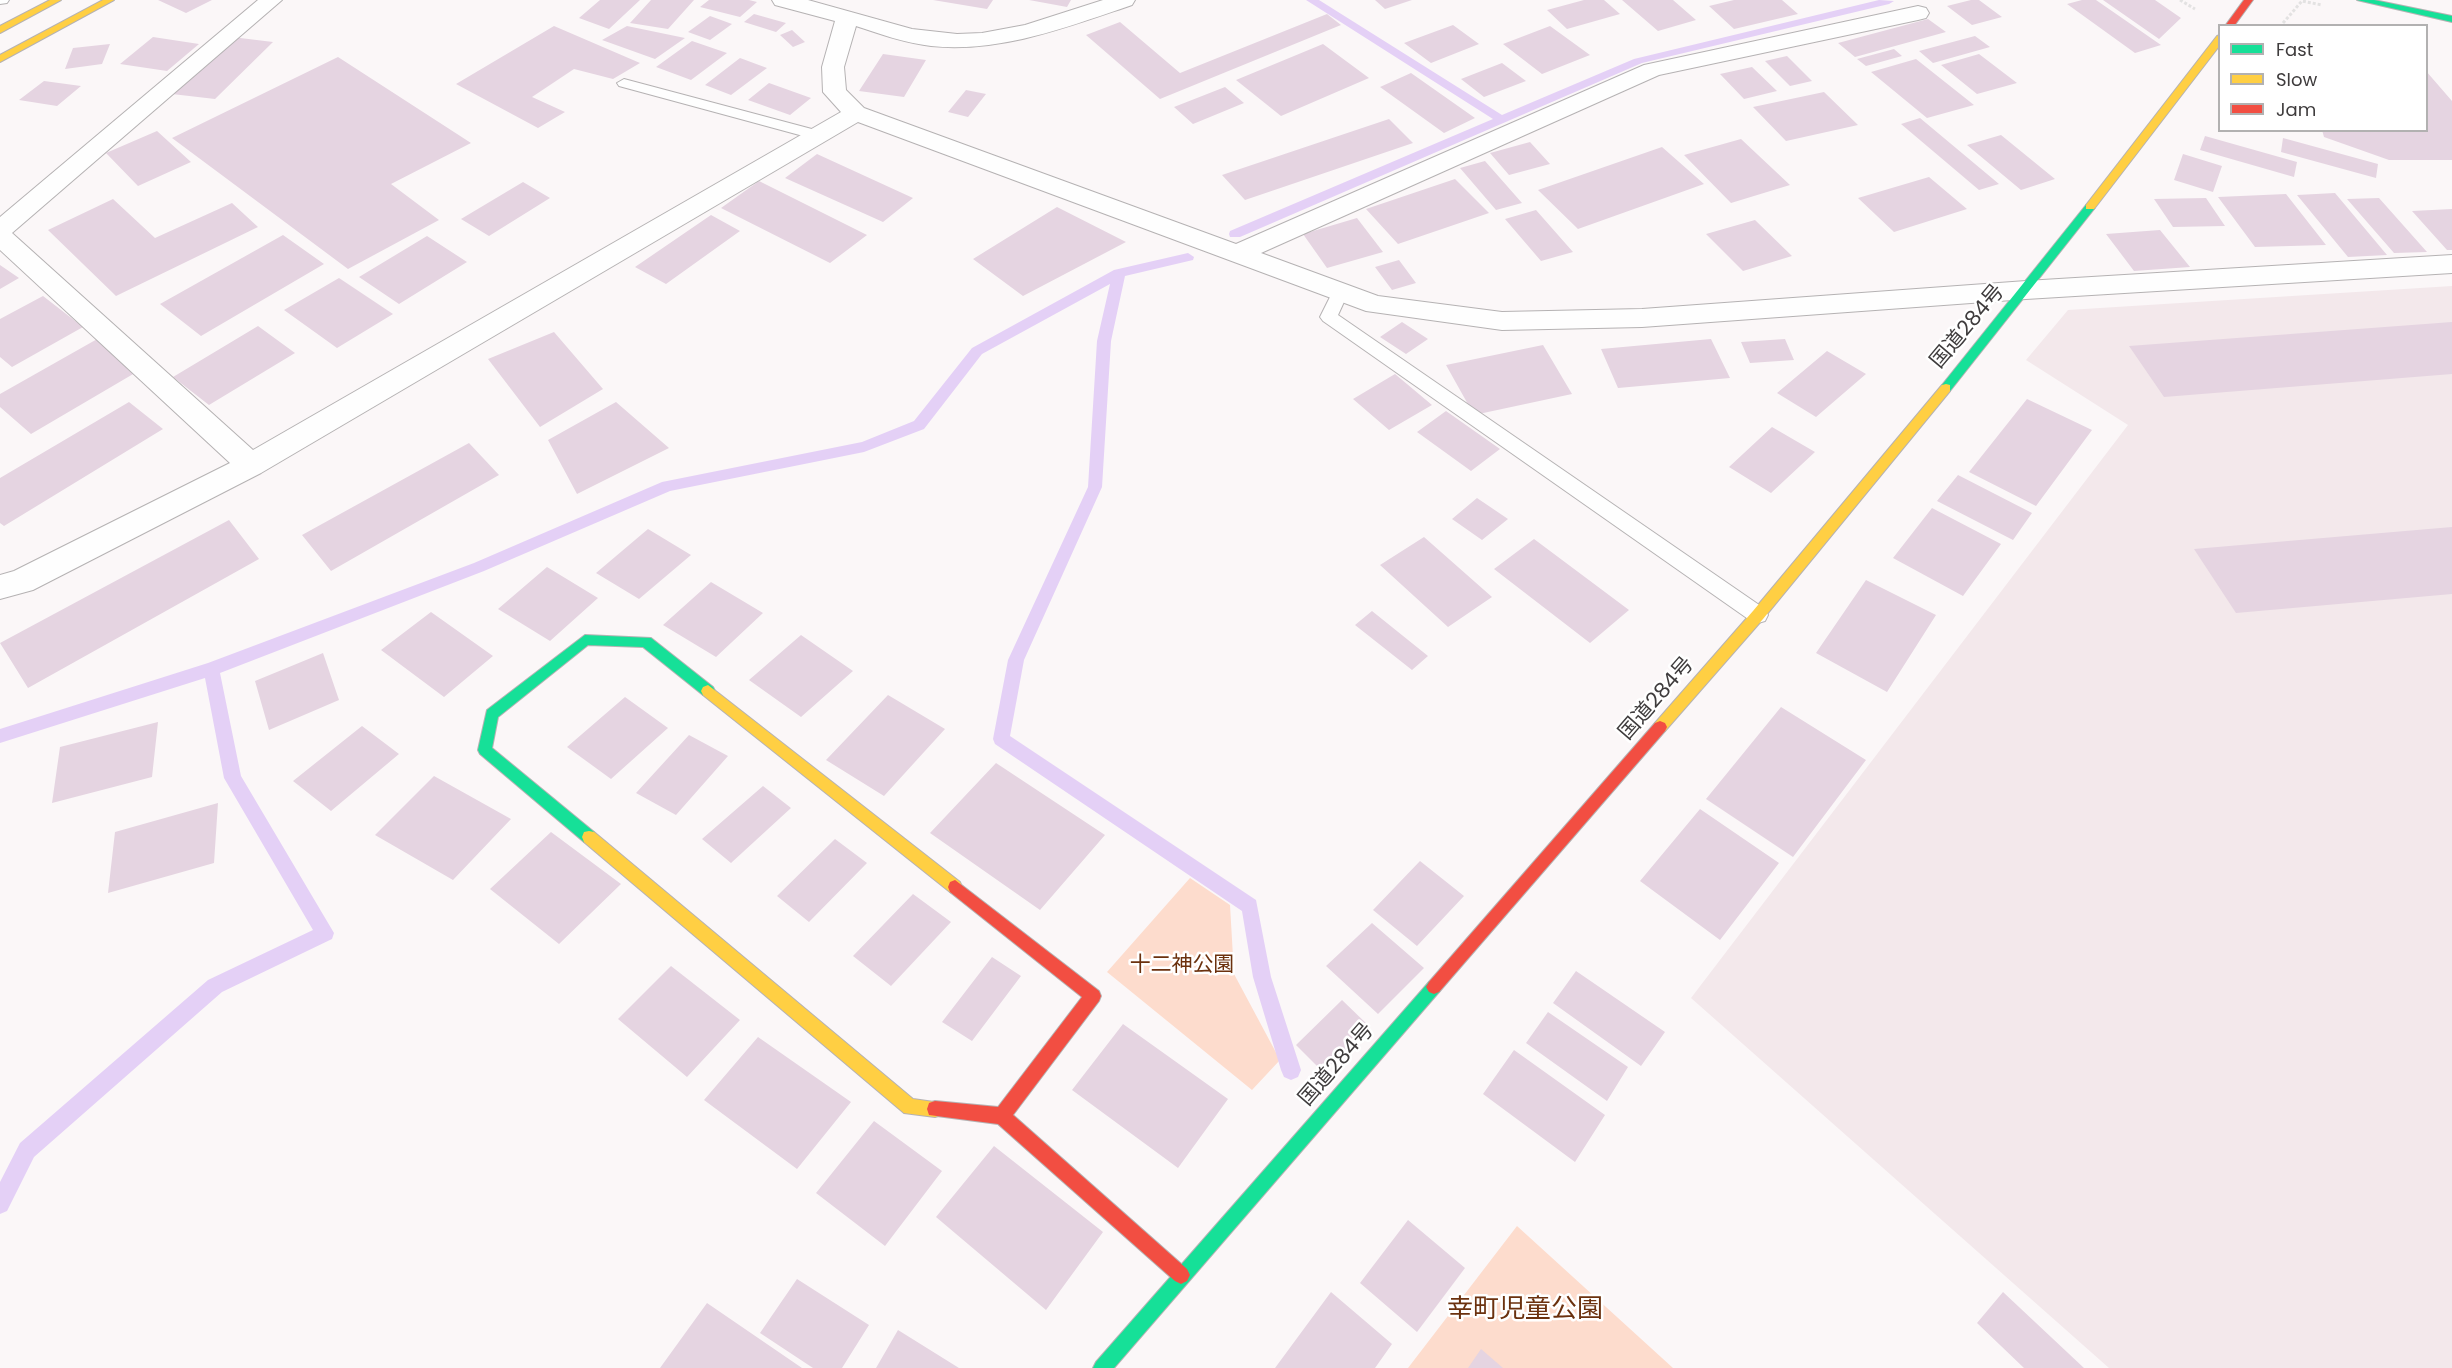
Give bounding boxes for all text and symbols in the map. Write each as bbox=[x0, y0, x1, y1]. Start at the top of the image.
legend bbox=[2218, 24, 2428, 132]
text: Fast bbox=[2276, 37, 2313, 62]
text: Slow bbox=[2276, 67, 2317, 92]
text: Jam bbox=[2276, 97, 2316, 122]
street label: 国道284号 bbox=[1926, 280, 2010, 374]
street label: 国道284号 bbox=[1614, 652, 1700, 746]
park label: 十二神公園 bbox=[1130, 953, 1234, 979]
street label: 国道284号 bbox=[1294, 1018, 1380, 1112]
park label: 幸町児童公園 bbox=[1447, 1294, 1603, 1326]

